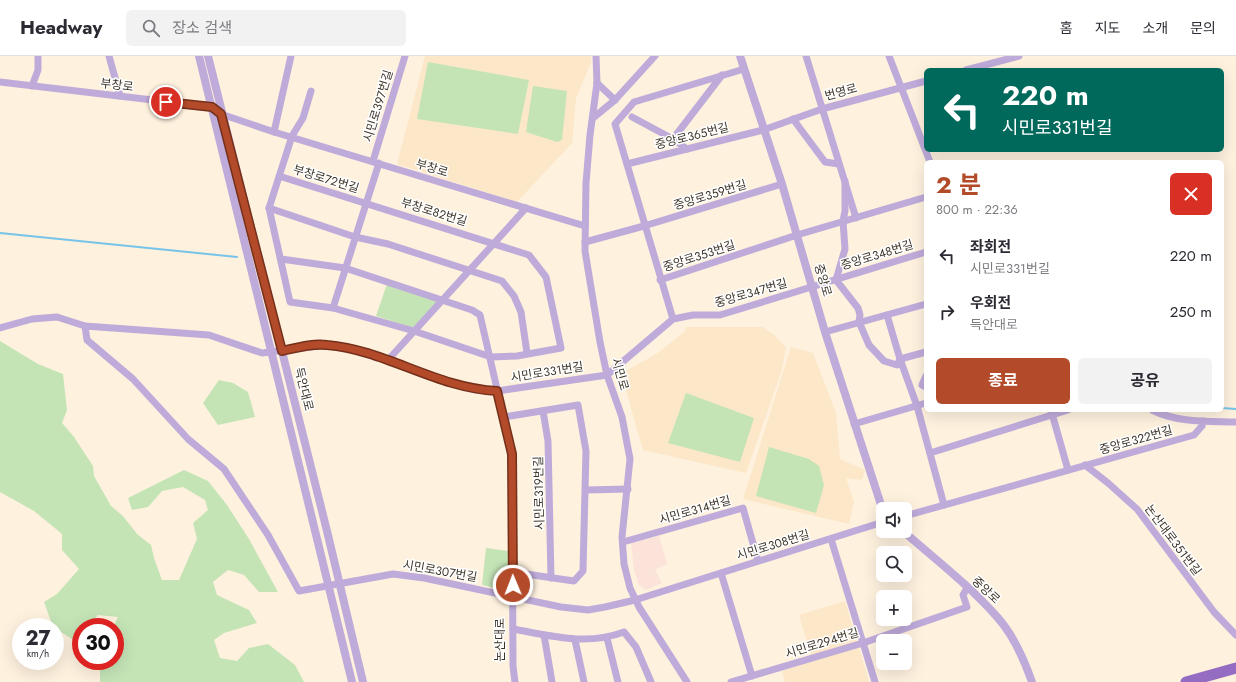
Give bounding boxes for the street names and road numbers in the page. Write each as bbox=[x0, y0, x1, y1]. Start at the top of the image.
street label: 시민로397번길 bbox=[358, 68, 398, 144]
street label: 부창로 bbox=[99, 74, 135, 96]
street label: 번영로 bbox=[823, 79, 859, 105]
street label: 중앙로365번길 bbox=[653, 118, 731, 154]
street label: 부창로 bbox=[414, 155, 450, 181]
street label: 부창로72번길 bbox=[291, 160, 361, 198]
street label: 중앙로359번길 bbox=[671, 175, 749, 215]
street label: 부창로82번길 bbox=[399, 193, 469, 231]
street label: 중앙로348번길 bbox=[838, 235, 916, 275]
street label: 중앙로353번길 bbox=[661, 236, 737, 276]
street label: 중앙로 bbox=[810, 262, 836, 298]
street label: 중앙로347번길 bbox=[712, 274, 790, 312]
street label: 시민로 bbox=[607, 356, 633, 392]
street label: 시민로331번길 bbox=[509, 357, 585, 387]
street label: 득안대로 bbox=[290, 365, 318, 413]
street label: 중앙로322번길 bbox=[1097, 421, 1175, 459]
street label: 시민로319번길 bbox=[529, 456, 549, 530]
street label: 시민로314번길 bbox=[657, 491, 733, 529]
street label: 논산대로351번길 bbox=[1140, 501, 1206, 579]
street label: 시민로308번길 bbox=[734, 525, 812, 565]
street label: 시민로307번길 bbox=[401, 556, 479, 586]
street label: 중앙로 bbox=[968, 572, 1004, 608]
street label: 논산대로 bbox=[491, 618, 509, 662]
street label: 시민로294번길 bbox=[783, 623, 861, 663]

